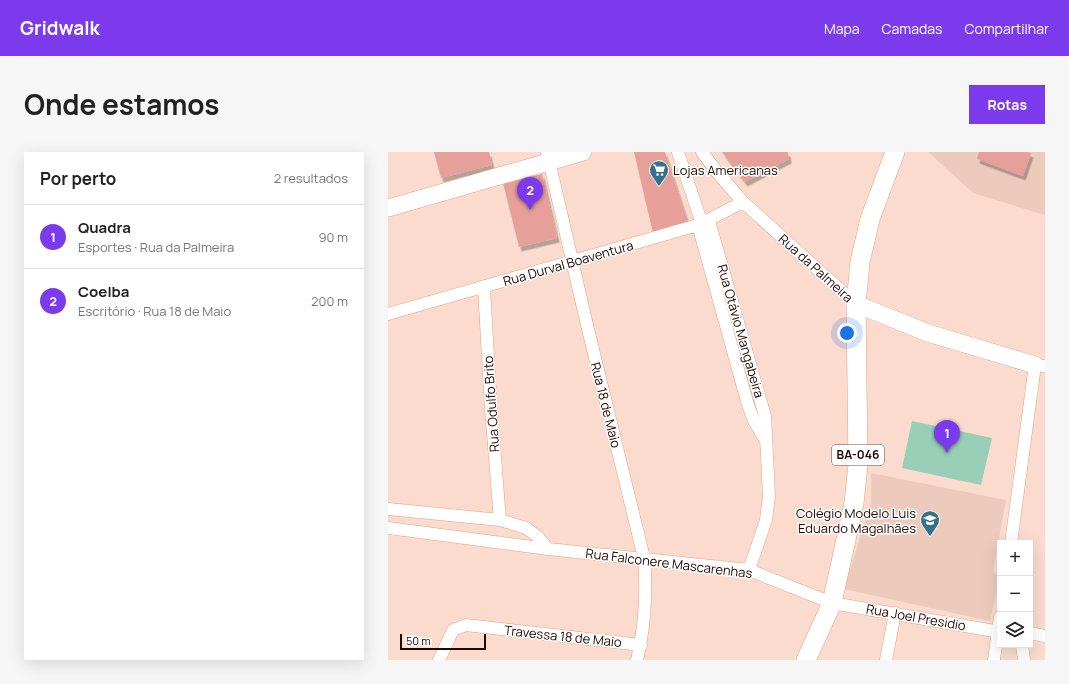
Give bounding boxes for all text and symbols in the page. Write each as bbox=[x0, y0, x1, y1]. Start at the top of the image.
text: Gridwalk bbox=[20, 15, 100, 41]
text: Mapa bbox=[824, 19, 860, 38]
text: Camadas bbox=[882, 19, 942, 38]
text: Compartilhar bbox=[964, 19, 1049, 38]
text: Onde estamos bbox=[24, 85, 219, 123]
button: Rotas bbox=[969, 85, 1045, 124]
supermarket icon: Lojas Americanas bbox=[648, 159, 670, 187]
place label: Lojas Americanas bbox=[673, 161, 778, 179]
text: Por perto bbox=[40, 167, 116, 190]
text: 2 resultados bbox=[274, 169, 348, 187]
pin: 2 bbox=[517, 177, 543, 210]
text: Quadra bbox=[78, 217, 131, 238]
text: 1 bbox=[50, 228, 56, 246]
text: 90 m bbox=[318, 228, 348, 246]
street label: Rua da Palmeira bbox=[775, 230, 857, 306]
street label: Rua Durval Boaventura bbox=[501, 236, 635, 290]
text: Esportes · Rua da Palmeira bbox=[78, 238, 234, 256]
street label: Rua Otávio Mangabeira bbox=[713, 262, 769, 400]
text: Coelba bbox=[78, 281, 129, 302]
text: 2 bbox=[49, 292, 57, 310]
text: 200 m bbox=[311, 292, 348, 310]
text: Escritório · Rua 18 de Maio bbox=[78, 302, 231, 320]
your location bbox=[837, 323, 857, 343]
street label: Rua Odulfo Brito bbox=[479, 355, 503, 453]
street label: Rua 18 de Maio bbox=[587, 360, 625, 450]
pin: 1 bbox=[934, 420, 960, 453]
road number: BA-046 bbox=[832, 445, 884, 465]
place label: Colégio Modelo Luis Eduardo Magalhães bbox=[796, 504, 916, 537]
school or university icon: Colégio Modelo Luis Eduardo Magalhães bbox=[919, 509, 941, 537]
map controls bbox=[997, 540, 1033, 648]
button: + bbox=[997, 540, 1033, 576]
street label: Rua Falconere Mascarenhas bbox=[585, 544, 754, 582]
button: − bbox=[997, 576, 1033, 612]
street label: Rua Joel Presidio bbox=[865, 599, 968, 635]
button: layers bbox=[997, 612, 1033, 648]
street label: Travessa 18 de Maio bbox=[503, 621, 623, 651]
scale bar bbox=[400, 632, 486, 651]
text: 50 m bbox=[406, 633, 431, 648]

